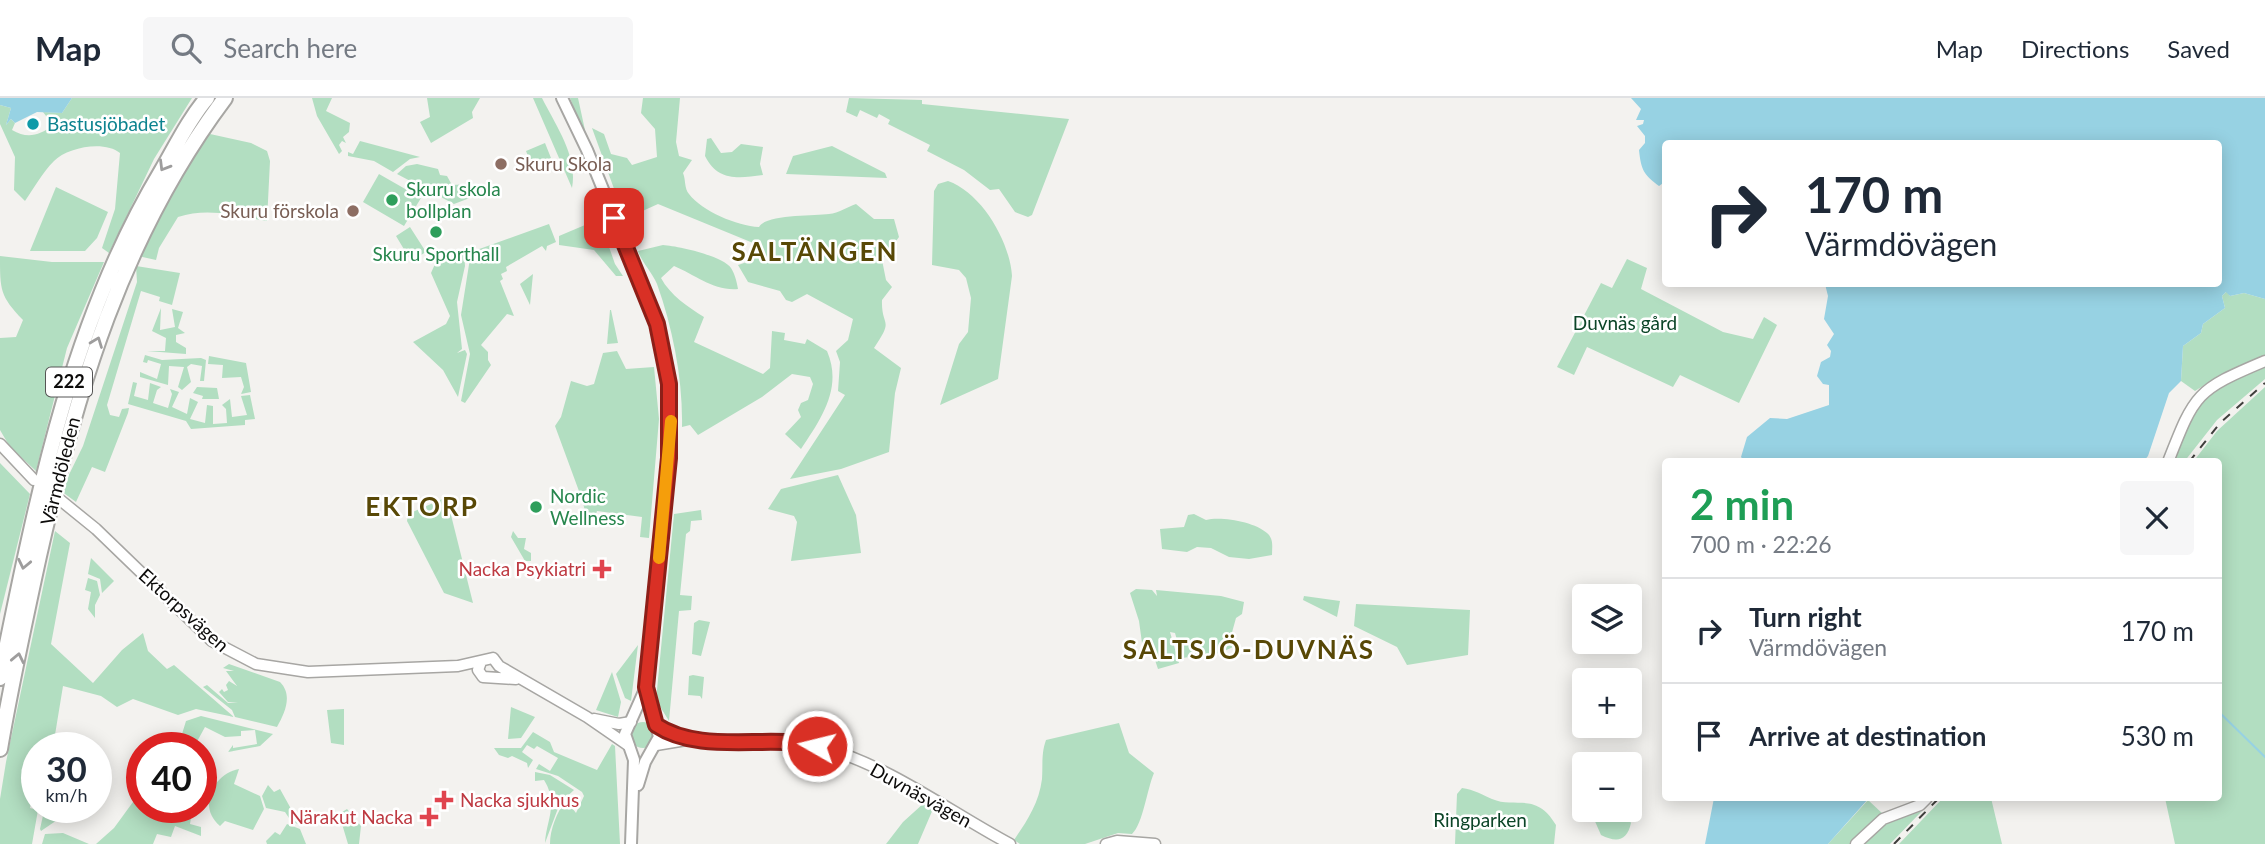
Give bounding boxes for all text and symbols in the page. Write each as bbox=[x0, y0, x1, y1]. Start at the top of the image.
search box bbox=[143, 17, 633, 80]
text: Map bbox=[35, 28, 101, 68]
icon: search bbox=[167, 29, 205, 67]
text: Search here bbox=[223, 32, 357, 64]
text: Map bbox=[1936, 34, 1983, 63]
text: Directions bbox=[2021, 34, 2129, 63]
text: Saved bbox=[2167, 34, 2230, 63]
place label: Bastusjöbadet bbox=[47, 112, 165, 135]
marker: Bastusjöbadet bbox=[25, 116, 41, 132]
place label: Skuru Skola bbox=[515, 152, 612, 175]
marker: Skuru Skola bbox=[493, 156, 509, 172]
one-way arrow bbox=[159, 159, 172, 172]
text: 170 m bbox=[1805, 165, 1943, 223]
icon: right bbox=[1690, 168, 1781, 259]
place label: Skuru skola bollplan bbox=[406, 177, 501, 222]
pin bbox=[584, 188, 644, 248]
marker: Skuru skola bollplan bbox=[384, 192, 400, 208]
place label: Skuru förskola bbox=[220, 199, 339, 222]
icon: arrive bbox=[595, 199, 633, 237]
marker: Skuru förskola bbox=[345, 203, 361, 219]
marker: Skuru Sporthall bbox=[428, 224, 444, 240]
text: Värmdövägen bbox=[1805, 224, 1997, 263]
district label: SALTÄNGEN bbox=[732, 235, 898, 267]
place label: Skuru Sporthall bbox=[372, 242, 500, 265]
park label: Duvnäs gård bbox=[1573, 311, 1677, 334]
one-way arrow bbox=[88, 337, 102, 349]
road number: 222 bbox=[46, 368, 92, 396]
street label: Värmdöleden bbox=[35, 414, 84, 527]
text: 2 min bbox=[1690, 479, 1794, 529]
button: close bbox=[2120, 481, 2194, 555]
place label: Nordic Wellness bbox=[550, 484, 625, 529]
district label: EKTORP bbox=[365, 490, 479, 522]
marker: Nordic Wellness bbox=[528, 499, 544, 515]
text: 700 m · 22:26 bbox=[1690, 530, 1832, 558]
place label: Nacka Psykiatri bbox=[458, 557, 586, 580]
one-way arrow bbox=[18, 558, 33, 570]
marker: Nacka Psykiatri bbox=[592, 559, 612, 579]
street label: Ektorpsvägen bbox=[135, 563, 234, 656]
map controls bbox=[1572, 584, 1642, 822]
button: layers bbox=[1572, 584, 1642, 654]
text: Turn right bbox=[1749, 601, 1862, 633]
icon: right bbox=[1690, 612, 1728, 650]
text: 170 m bbox=[2121, 615, 2194, 647]
district label: SALTSJÖ-DUVNÄS bbox=[1123, 633, 1375, 665]
text: Värmdövägen bbox=[1749, 633, 1887, 661]
one-way arrow bbox=[9, 652, 24, 664]
button: + bbox=[1572, 668, 1642, 738]
position arrow bbox=[780, 709, 854, 783]
icon: arrive bbox=[1690, 717, 1728, 755]
text: Arrive at destination bbox=[1749, 720, 1986, 752]
text: 530 m bbox=[2121, 720, 2194, 752]
speed limit sign: 40 bbox=[126, 732, 217, 823]
text: 30 bbox=[46, 747, 87, 789]
button: − bbox=[1572, 752, 1642, 822]
street label: Duvnäsvägen bbox=[867, 757, 976, 832]
text: km/h bbox=[45, 784, 88, 806]
place label: Nacka sjukhus bbox=[460, 788, 579, 811]
marker: Nacka sjukhus bbox=[434, 790, 454, 810]
place label: Närakut Nacka bbox=[289, 805, 413, 828]
marker: Närakut Nacka bbox=[419, 807, 439, 827]
park label: Ringparken bbox=[1433, 808, 1527, 831]

